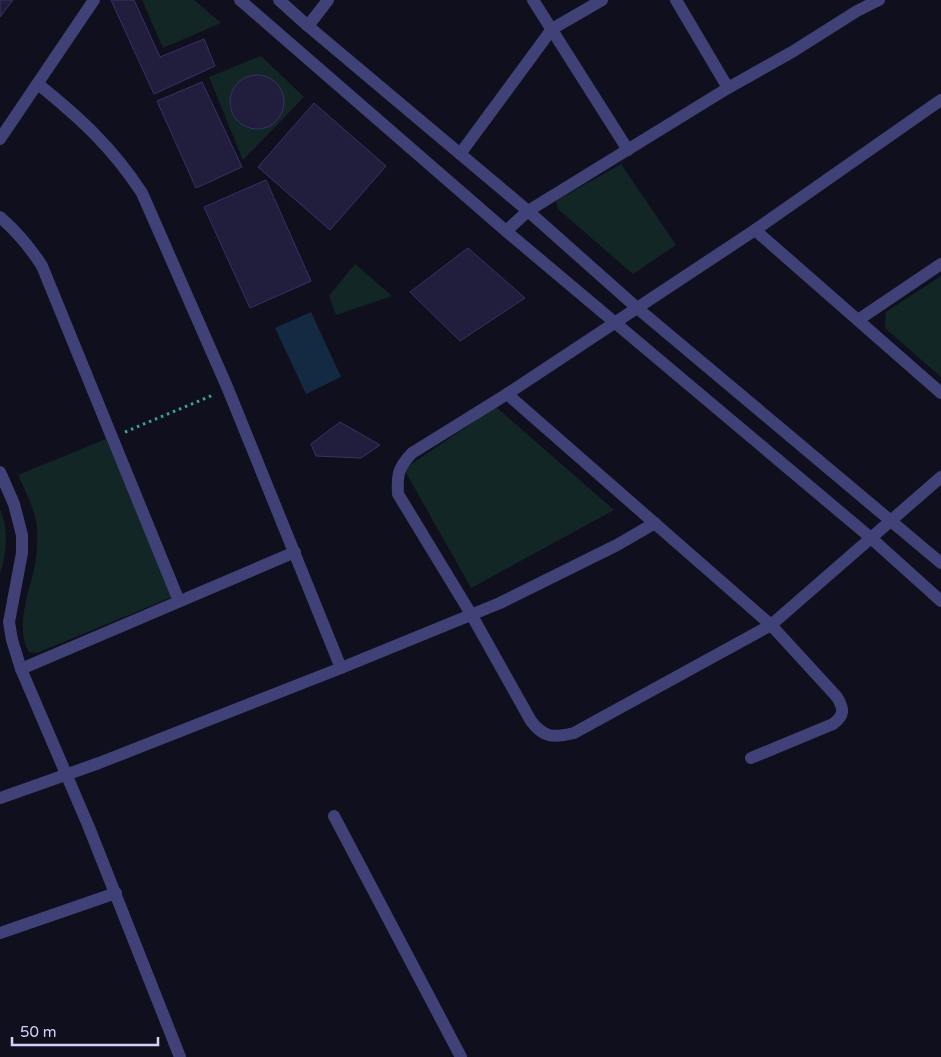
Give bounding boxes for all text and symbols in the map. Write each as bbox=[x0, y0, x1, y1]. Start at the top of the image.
scale bar bbox=[12, 1014, 159, 1046]
text: 50 m bbox=[20, 1023, 57, 1041]

